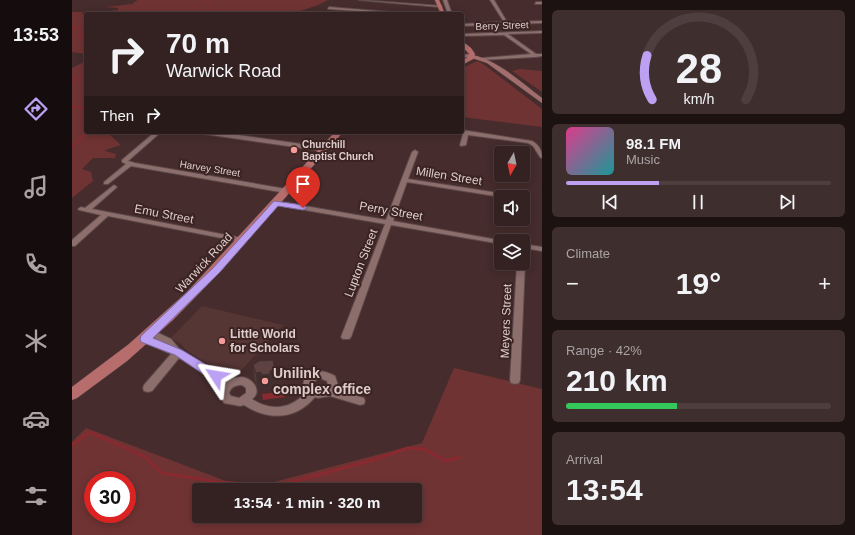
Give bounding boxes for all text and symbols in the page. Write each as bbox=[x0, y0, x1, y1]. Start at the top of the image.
street label: Berry Street bbox=[475, 19, 529, 32]
text: 13:53 bbox=[13, 25, 59, 45]
icon: right bbox=[100, 28, 152, 80]
text: 70 m bbox=[166, 28, 230, 59]
text: 28 bbox=[675, 45, 722, 92]
text: Warwick Road bbox=[166, 61, 281, 81]
text: km/h bbox=[683, 91, 714, 107]
icon: directions bbox=[22, 95, 50, 123]
icon: right bbox=[142, 104, 164, 126]
text: Then bbox=[100, 107, 134, 124]
text: 98.1 FM bbox=[626, 135, 681, 152]
place label: Churchill Baptist Church bbox=[302, 139, 374, 162]
marker: Churchill Baptist Church bbox=[289, 145, 299, 155]
north arrow bbox=[494, 146, 530, 182]
map controls bbox=[494, 146, 530, 270]
text: Music bbox=[626, 152, 660, 167]
street label: Harvey Street bbox=[179, 158, 241, 179]
street label: Millen Street bbox=[415, 164, 484, 188]
pin bbox=[286, 167, 320, 208]
icon: music bbox=[22, 173, 50, 201]
icon: arrive bbox=[292, 173, 314, 195]
button: sound bbox=[494, 190, 530, 226]
icon: previous bbox=[599, 191, 621, 213]
icon: pause bbox=[687, 191, 709, 213]
icon: next bbox=[776, 191, 798, 213]
street label: Perry Street bbox=[358, 199, 424, 224]
street label: Emu Street bbox=[133, 201, 195, 227]
street label: Lupton Street bbox=[342, 226, 381, 299]
street label: Warwick Road bbox=[173, 230, 235, 296]
button: layers bbox=[494, 234, 530, 270]
text: Climate bbox=[566, 246, 610, 261]
icon: phone bbox=[22, 250, 50, 278]
text: 19° bbox=[676, 267, 721, 300]
text: − bbox=[566, 271, 579, 296]
text: + bbox=[818, 271, 831, 296]
street label: Meyers Street bbox=[498, 283, 514, 359]
icon: climate bbox=[22, 327, 50, 355]
place label: Little World for Scholars bbox=[230, 327, 300, 355]
marker: Little World for Scholars bbox=[217, 336, 227, 346]
text: Range · 42% bbox=[566, 343, 642, 358]
position arrow bbox=[195, 355, 237, 397]
text: 210 km bbox=[566, 364, 668, 397]
place label: Unilink complex office bbox=[273, 365, 371, 397]
marker: Unilink complex office bbox=[260, 376, 270, 386]
icon: car bbox=[22, 405, 50, 433]
text: Arrival bbox=[566, 452, 603, 467]
speed limit sign: 30 bbox=[84, 471, 136, 523]
text: 13:54 bbox=[566, 473, 643, 506]
icon: filters bbox=[22, 482, 50, 510]
text: 13:54 · 1 min · 320 m bbox=[234, 494, 380, 511]

